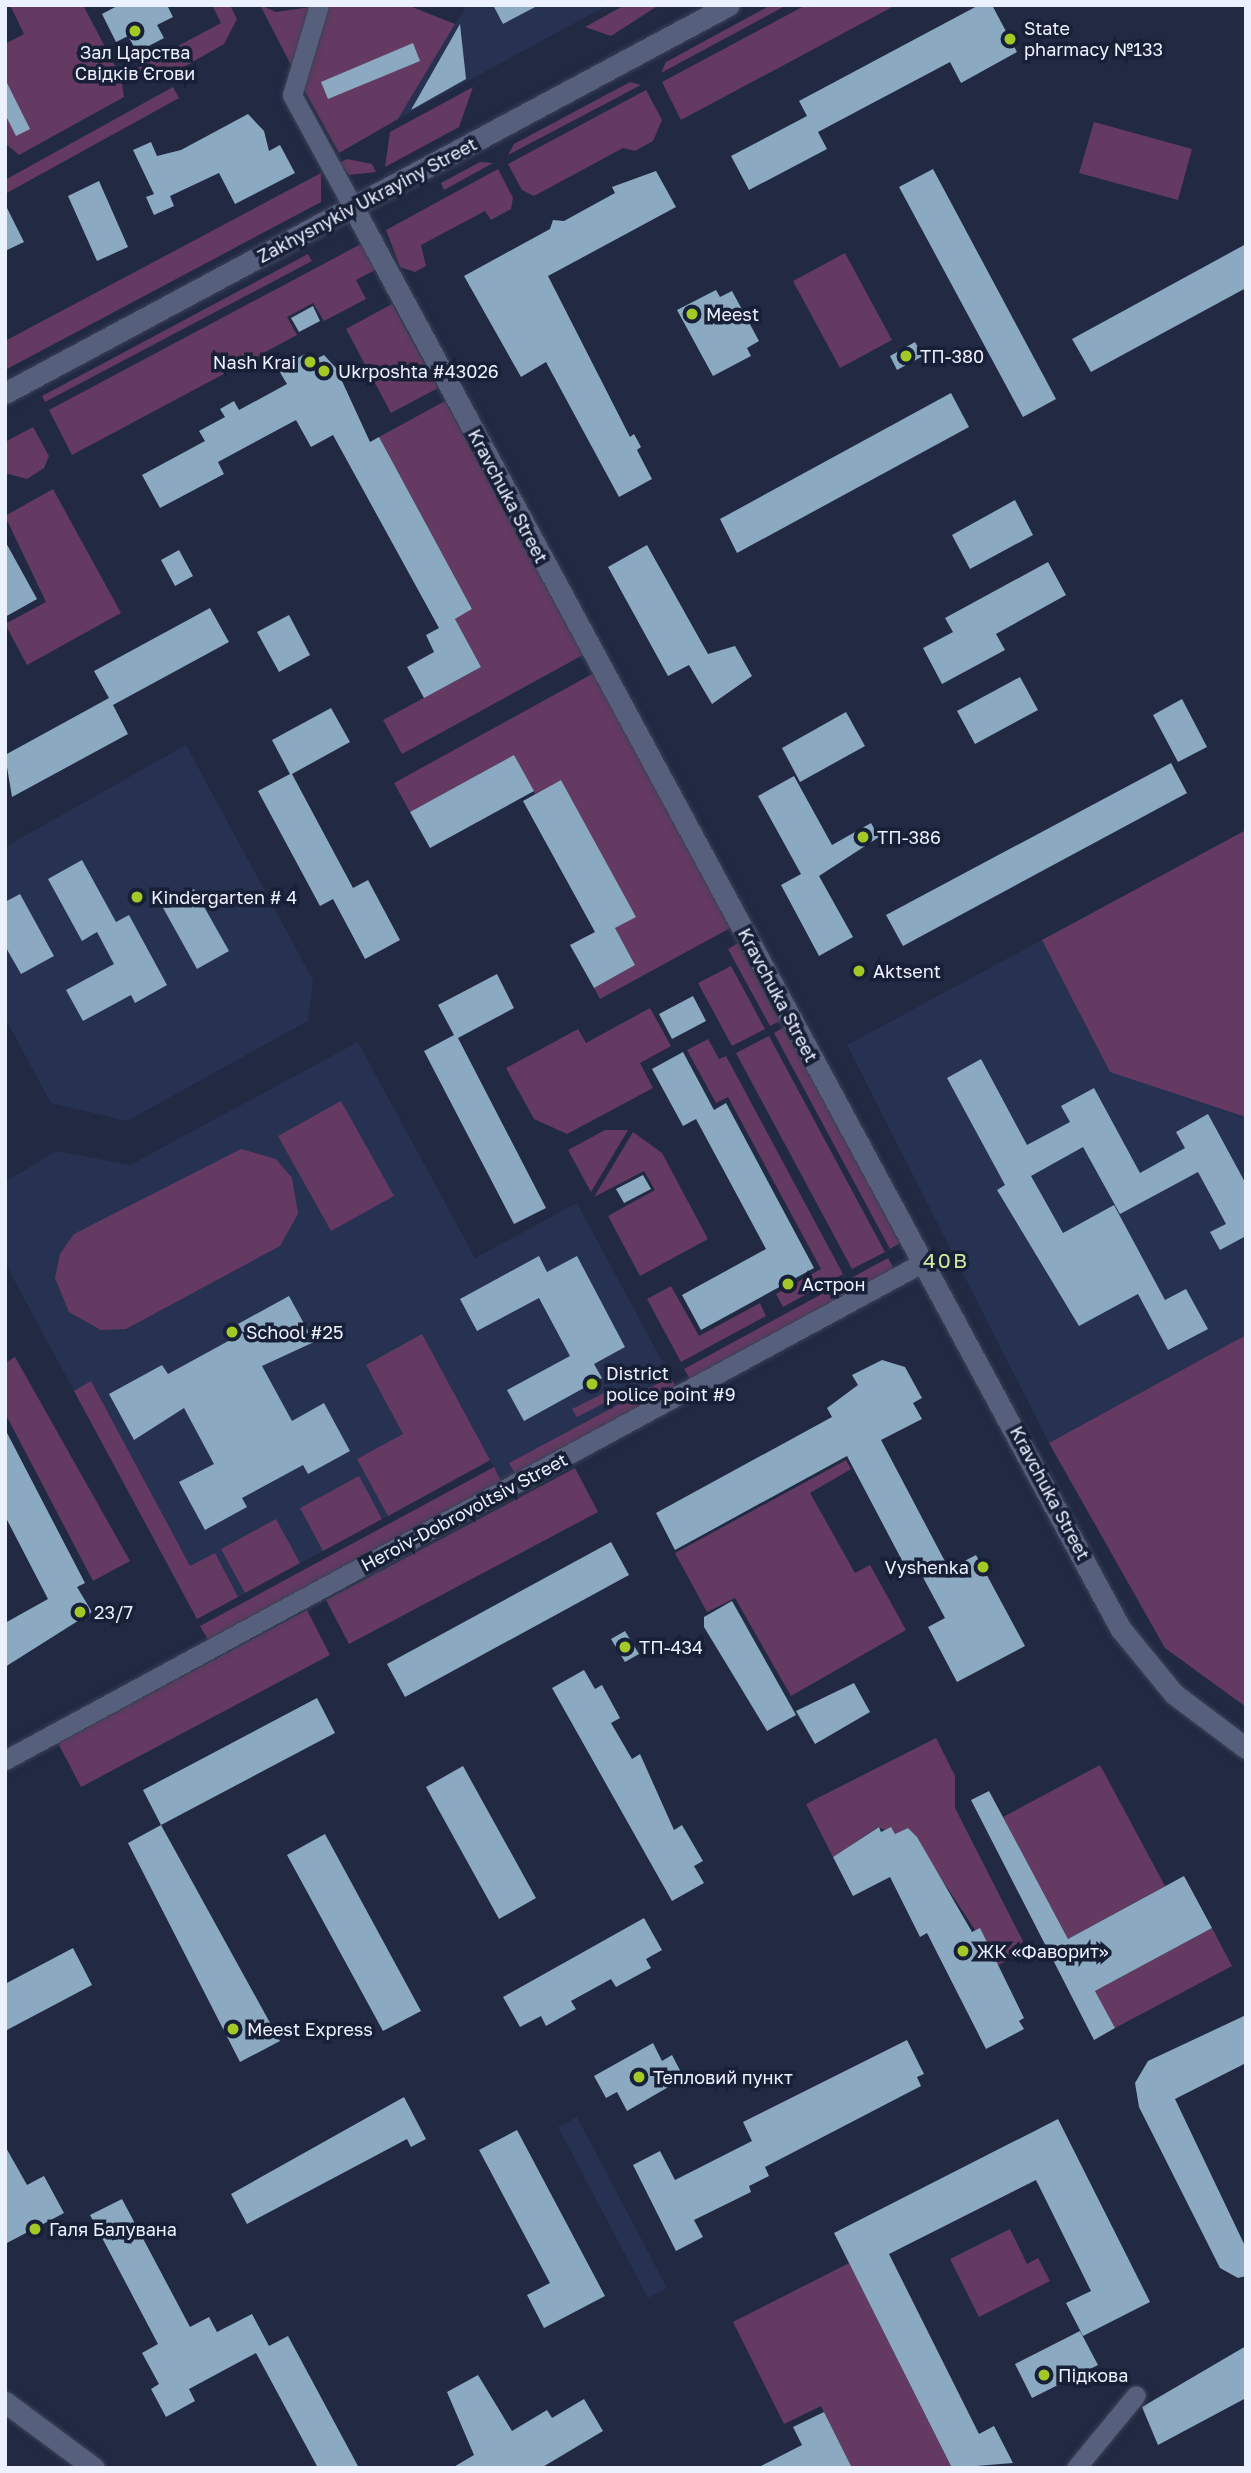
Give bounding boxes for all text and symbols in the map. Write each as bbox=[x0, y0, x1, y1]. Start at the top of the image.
place label: State pharmacy №133 bbox=[1024, 18, 1163, 60]
marker: Зал Царства Свідків Єгови bbox=[127, 23, 143, 39]
marker: State pharmacy №133 bbox=[1002, 31, 1018, 47]
place label: Зал Царства Свідків Єгови bbox=[75, 42, 195, 84]
street label: Zakhysnykiv Ukrayiny Street bbox=[254, 133, 480, 267]
place label: Meest bbox=[706, 303, 759, 325]
marker: Meest bbox=[684, 306, 700, 322]
place label: ТП-380 bbox=[920, 345, 984, 367]
marker: ТП-380 bbox=[898, 348, 914, 364]
place label: Nash Krai bbox=[213, 351, 296, 373]
marker: Nash Krai bbox=[302, 354, 318, 370]
place label: Ukrposhta #43026 bbox=[338, 360, 499, 382]
marker: Ukrposhta #43026 bbox=[316, 363, 332, 379]
street label: Kravchuka Street bbox=[464, 425, 552, 567]
place label: ТП-386 bbox=[877, 826, 941, 848]
marker: ТП-386 bbox=[855, 829, 871, 845]
place label: Kindergarten # 4 bbox=[151, 886, 297, 908]
marker: Kindergarten # 4 bbox=[129, 889, 145, 905]
street label: Kravchuka Street bbox=[734, 924, 822, 1066]
place label: Aktsent bbox=[873, 960, 941, 982]
marker: Aktsent bbox=[851, 963, 867, 979]
district label: 40B bbox=[923, 1247, 969, 1273]
place label: Астрон bbox=[802, 1273, 865, 1295]
marker: Астрон bbox=[780, 1276, 796, 1292]
place label: School #25 bbox=[246, 1321, 343, 1343]
marker: School #25 bbox=[224, 1324, 240, 1340]
place label: District police point #9 bbox=[606, 1363, 736, 1406]
marker: District police point #9 bbox=[584, 1376, 600, 1392]
street label: Kravchuka Street bbox=[1006, 1422, 1094, 1564]
street label: Heroiv-Dobrovoltsiv Street bbox=[357, 1448, 571, 1576]
place label: Vyshenka bbox=[885, 1556, 969, 1578]
marker: Vyshenka bbox=[975, 1559, 991, 1575]
place label: 23/7 bbox=[94, 1601, 133, 1623]
marker: 23/7 bbox=[72, 1604, 88, 1620]
place label: ТП-434 bbox=[639, 1636, 703, 1658]
marker: ТП-434 bbox=[617, 1639, 633, 1655]
place label: ЖК «Фаворит» bbox=[977, 1940, 1109, 1962]
marker: ЖК «Фаворит» bbox=[955, 1943, 971, 1959]
place label: Meest Express bbox=[247, 2018, 373, 2040]
marker: Meest Express bbox=[225, 2021, 241, 2037]
place label: Тепловий пункт bbox=[653, 2066, 793, 2088]
marker: Тепловий пункт bbox=[631, 2069, 647, 2085]
place label: Галя Балувана bbox=[49, 2218, 177, 2240]
marker: Галя Балувана bbox=[27, 2221, 43, 2237]
place label: Підкова bbox=[1058, 2364, 1128, 2386]
marker: Підкова bbox=[1036, 2367, 1052, 2383]

